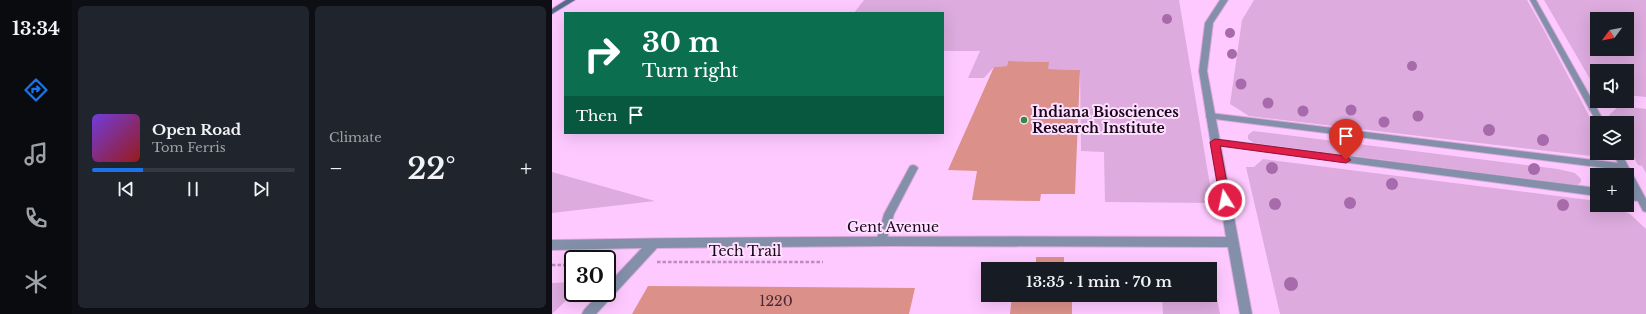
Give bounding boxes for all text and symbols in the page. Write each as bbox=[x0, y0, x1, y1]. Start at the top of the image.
north arrow bbox=[1590, 12, 1634, 56]
map controls bbox=[1590, 12, 1634, 212]
text: 13:34 bbox=[12, 18, 60, 40]
text: 30 m bbox=[642, 25, 719, 60]
icon: right bbox=[576, 28, 628, 80]
text: Turn right bbox=[642, 60, 738, 82]
button: sound bbox=[1590, 64, 1634, 108]
icon: directions bbox=[22, 76, 50, 104]
place label: Indiana Biosciences Research Institute bbox=[1032, 103, 1179, 137]
icon: arrive bbox=[625, 104, 647, 126]
text: Then bbox=[576, 106, 617, 125]
marker: Indiana Biosciences Research Institute bbox=[1019, 115, 1029, 125]
button: layers bbox=[1590, 116, 1634, 160]
pin bbox=[1329, 119, 1363, 160]
text: Open Road bbox=[152, 120, 241, 139]
icon: arrive bbox=[1335, 125, 1357, 147]
text: Climate bbox=[329, 129, 382, 146]
text: Tom Ferris bbox=[152, 139, 226, 156]
icon: music bbox=[22, 140, 50, 168]
text: 22° bbox=[407, 150, 456, 187]
text: − bbox=[329, 155, 343, 182]
text: + bbox=[520, 155, 532, 182]
button: + bbox=[1590, 168, 1634, 212]
icon: previous bbox=[115, 178, 137, 200]
icon: pause bbox=[182, 178, 204, 200]
icon: next bbox=[250, 178, 272, 200]
position arrow bbox=[1204, 179, 1246, 221]
icon: phone bbox=[22, 204, 50, 232]
street label: Gent Avenue bbox=[847, 218, 939, 236]
street label: Tech Trail bbox=[709, 242, 782, 260]
speed limit sign: 30 bbox=[564, 250, 616, 302]
icon: climate bbox=[22, 268, 50, 296]
text: 13:35 · 1 min · 70 m bbox=[1026, 272, 1172, 291]
house number: 1220 bbox=[759, 292, 793, 310]

